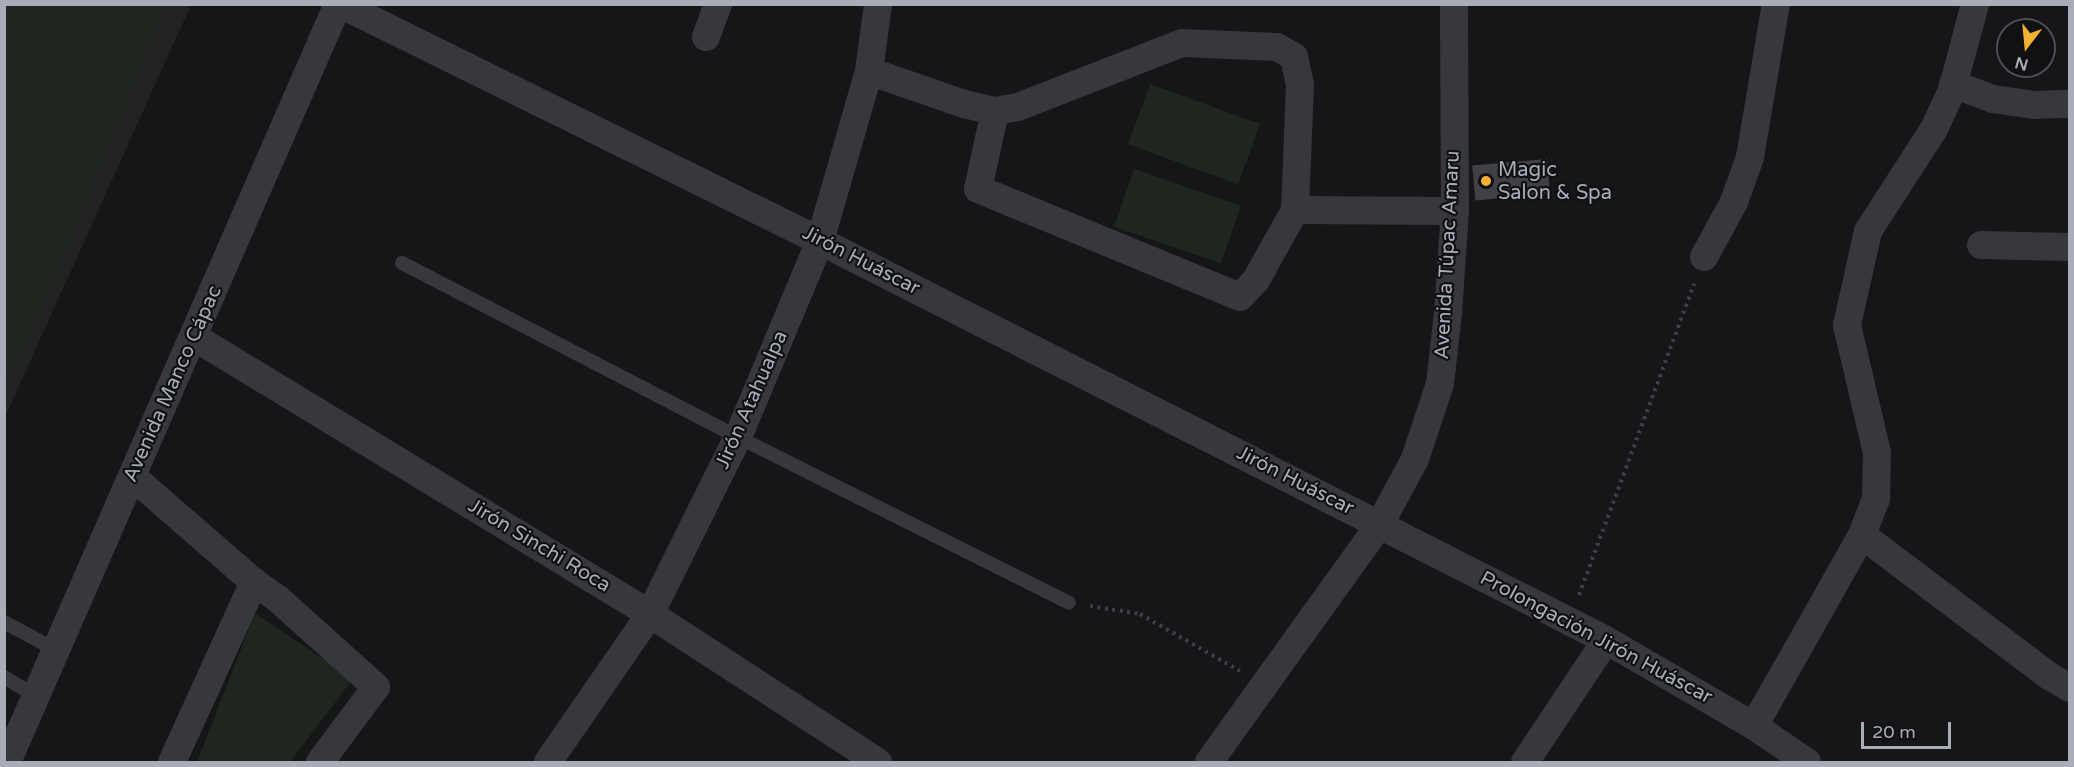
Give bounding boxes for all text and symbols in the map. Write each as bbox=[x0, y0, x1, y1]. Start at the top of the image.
north arrow bbox=[1996, 18, 2056, 78]
text: N bbox=[2013, 52, 2031, 75]
street label: Avenida Túpac Amaru bbox=[1431, 150, 1465, 360]
place label: Magic Salon & Spa bbox=[1498, 158, 1612, 205]
marker: Magic Salon & Spa bbox=[1479, 174, 1493, 188]
street label: Jirón Huáscar bbox=[798, 221, 924, 301]
street label: Avenida Manco Cápac bbox=[119, 282, 227, 486]
street label: Jirón Atahualpa bbox=[711, 327, 793, 473]
street label: Jirón Huáscar bbox=[1232, 441, 1358, 521]
street label: Jirón Sinchi Roca bbox=[463, 494, 615, 598]
street label: Prolongación Jirón Huáscar bbox=[1476, 566, 1716, 710]
scale bar bbox=[1864, 710, 1954, 748]
text: 20 m bbox=[1872, 721, 1916, 743]

